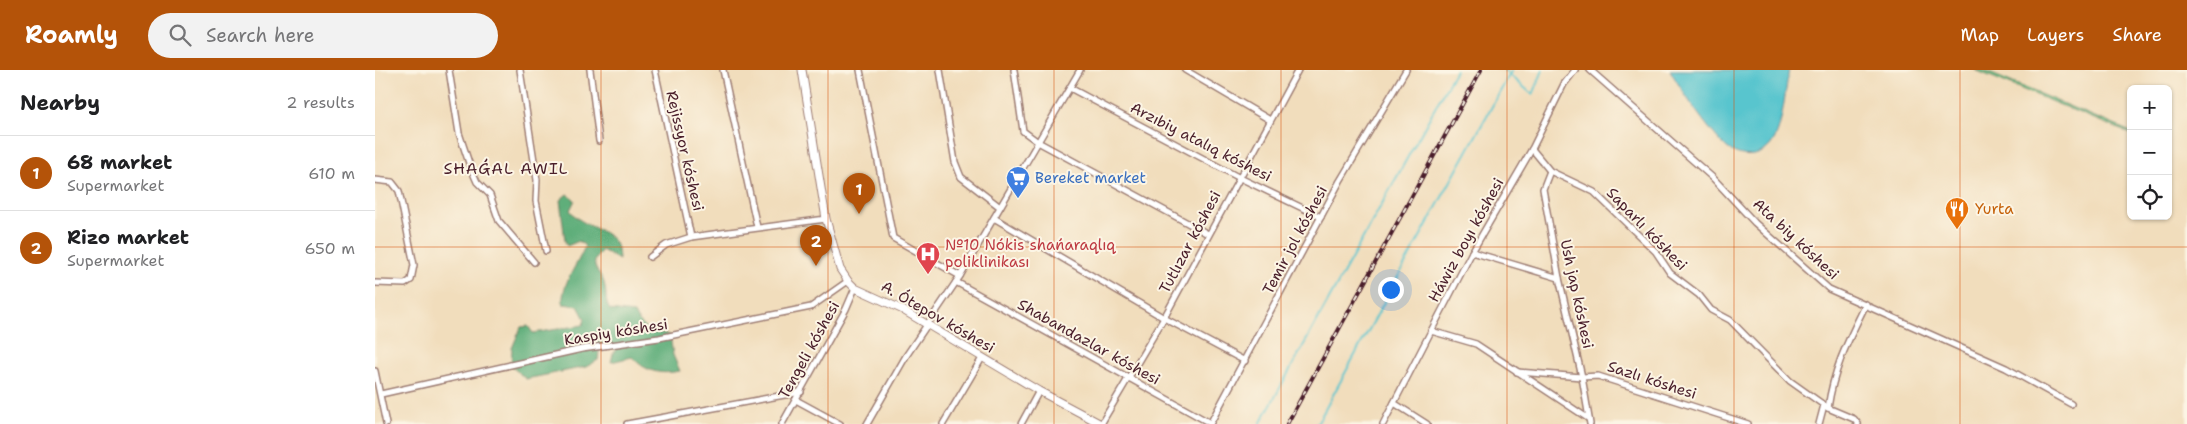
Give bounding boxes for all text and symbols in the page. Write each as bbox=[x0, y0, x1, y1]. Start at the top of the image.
search box bbox=[148, 13, 498, 58]
text: Roamly bbox=[25, 19, 118, 51]
icon: search bbox=[166, 21, 194, 49]
text: Search here bbox=[206, 23, 315, 48]
text: Map bbox=[1961, 23, 1999, 47]
text: Layers bbox=[2027, 23, 2084, 47]
text: Share bbox=[2112, 23, 2162, 47]
map controls bbox=[2127, 85, 2172, 220]
button: + bbox=[2127, 85, 2172, 130]
text: Nearby bbox=[20, 89, 100, 117]
street label: Rejissyor kóshesi bbox=[661, 89, 709, 213]
text: 2 results bbox=[286, 92, 355, 113]
street label: Arzıbiy atalıq kóshesi bbox=[1127, 98, 1275, 186]
button: − bbox=[2127, 130, 2172, 175]
text: 68 market bbox=[67, 150, 172, 175]
district label: SHAǴAL AWIL bbox=[444, 158, 568, 179]
text: 1 bbox=[32, 163, 40, 184]
text: 610 m bbox=[308, 163, 355, 184]
supermarket icon: Bereket market bbox=[1005, 165, 1031, 199]
place label: Bereket market bbox=[1035, 168, 1146, 188]
pin: 1 bbox=[843, 173, 875, 214]
street label: Háwiz boyı kóshesi bbox=[1424, 174, 1508, 306]
text: Supermarket bbox=[67, 175, 164, 196]
button: locate bbox=[2127, 175, 2172, 220]
street label: Temir jol kóshesi bbox=[1258, 182, 1332, 298]
street label: Saparlı kóshesi bbox=[1602, 183, 1692, 275]
street label: Tutlızar kóshesi bbox=[1155, 187, 1225, 297]
street label: Ata biy kóshesi bbox=[1749, 194, 1843, 284]
restaurant icon: Yurta bbox=[1944, 196, 1970, 230]
place label: Yurta bbox=[1975, 199, 2014, 219]
text: Rizo market bbox=[67, 225, 189, 250]
pin: 2 bbox=[800, 225, 832, 266]
place label: №10 Nókis shańaraqlıq poliklinikası bbox=[945, 235, 1116, 272]
text: 2 bbox=[30, 238, 42, 259]
text: 650 m bbox=[304, 238, 355, 259]
street label: Ush jap kóshesi bbox=[1556, 238, 1598, 350]
hospital icon: №10 Nókis shańaraqlıq poliklinikası bbox=[915, 241, 941, 275]
text: Supermarket bbox=[67, 250, 164, 271]
street label: A. Ótepov kóshesi bbox=[877, 275, 999, 358]
your location bbox=[1378, 277, 1404, 303]
street label: Shabandazlar kóshesi bbox=[1014, 294, 1164, 390]
street label: Tengeli kóshesi bbox=[774, 298, 844, 402]
street label: Kaspiy kóshesi bbox=[563, 314, 669, 350]
street label: Sazlı kóshesi bbox=[1605, 356, 1699, 404]

